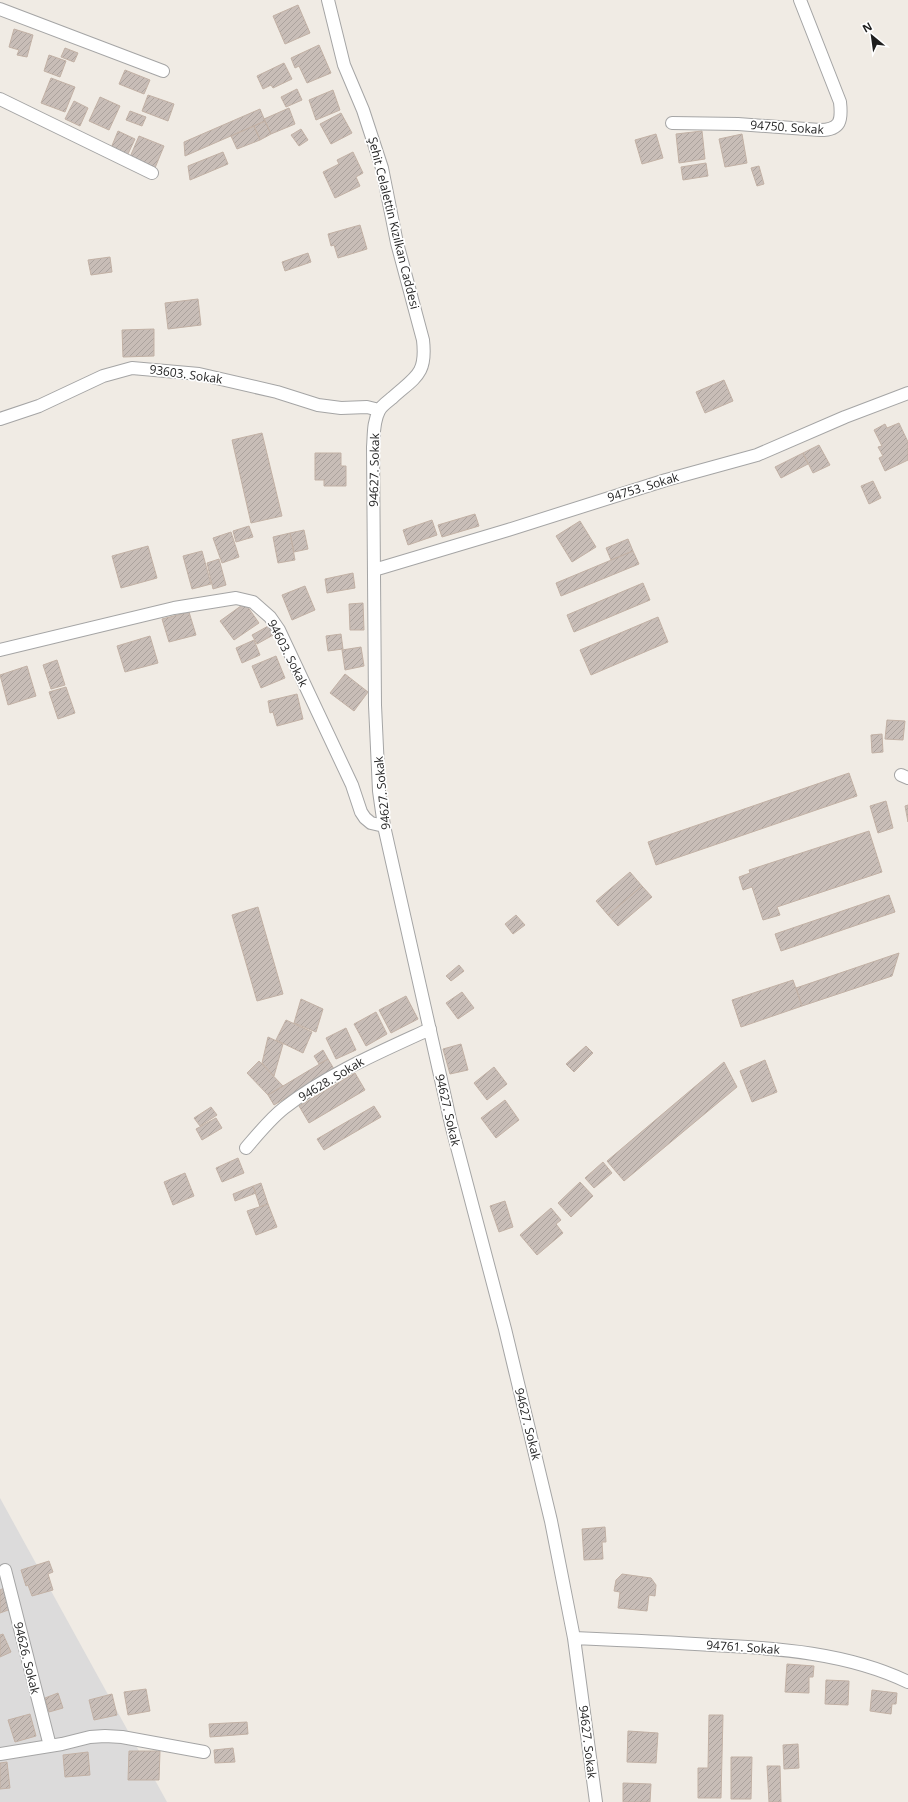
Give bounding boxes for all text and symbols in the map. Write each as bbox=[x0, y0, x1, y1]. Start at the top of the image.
north arrow bbox=[852, 16, 892, 56]
text: N bbox=[859, 18, 874, 36]
street label: 94750. Sokak bbox=[750, 116, 825, 138]
street label: Şehit Celalettin Kızılkan Caddesi bbox=[364, 135, 424, 311]
street label: 93603. Sokak bbox=[148, 360, 224, 388]
street label: 94627. Sokak bbox=[365, 432, 383, 507]
street label: 94753. Sokak bbox=[605, 468, 681, 506]
street label: 94603. Sokak bbox=[264, 616, 313, 690]
street label: 94627. Sokak bbox=[370, 755, 394, 831]
street label: 94628. Sokak bbox=[295, 1052, 368, 1105]
street label: 94627. Sokak bbox=[431, 1072, 465, 1148]
street label: 94627. Sokak bbox=[511, 1386, 545, 1462]
street label: 94626. Sokak bbox=[10, 1620, 44, 1696]
street label: 94761. Sokak bbox=[706, 1636, 781, 1658]
street label: 94627. Sokak bbox=[575, 1704, 601, 1780]

